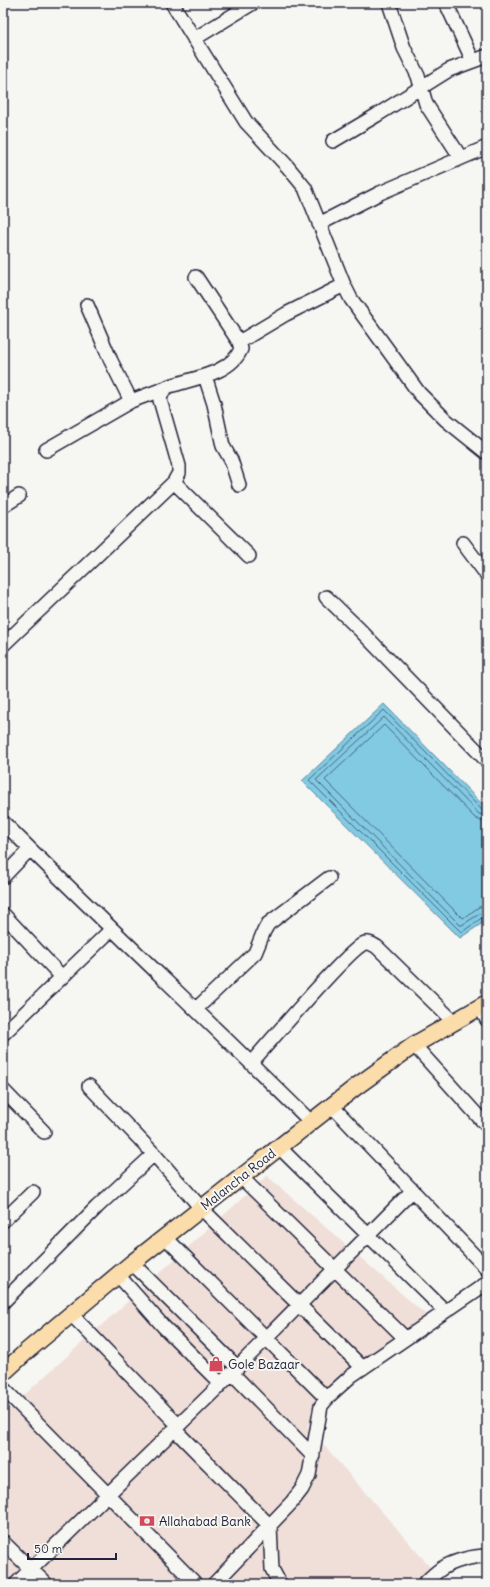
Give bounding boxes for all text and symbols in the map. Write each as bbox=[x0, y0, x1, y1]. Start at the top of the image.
street label: Malancha Road bbox=[197, 1145, 280, 1214]
shop icon: Gole Bazaar bbox=[207, 1355, 225, 1373]
place label: Gole Bazaar bbox=[228, 1356, 301, 1373]
bank icon: Allahabad Bank bbox=[138, 1512, 156, 1530]
place label: Allahabad Bank bbox=[159, 1513, 251, 1530]
scale bar bbox=[28, 1535, 116, 1561]
text: 50 m bbox=[34, 1541, 63, 1556]

